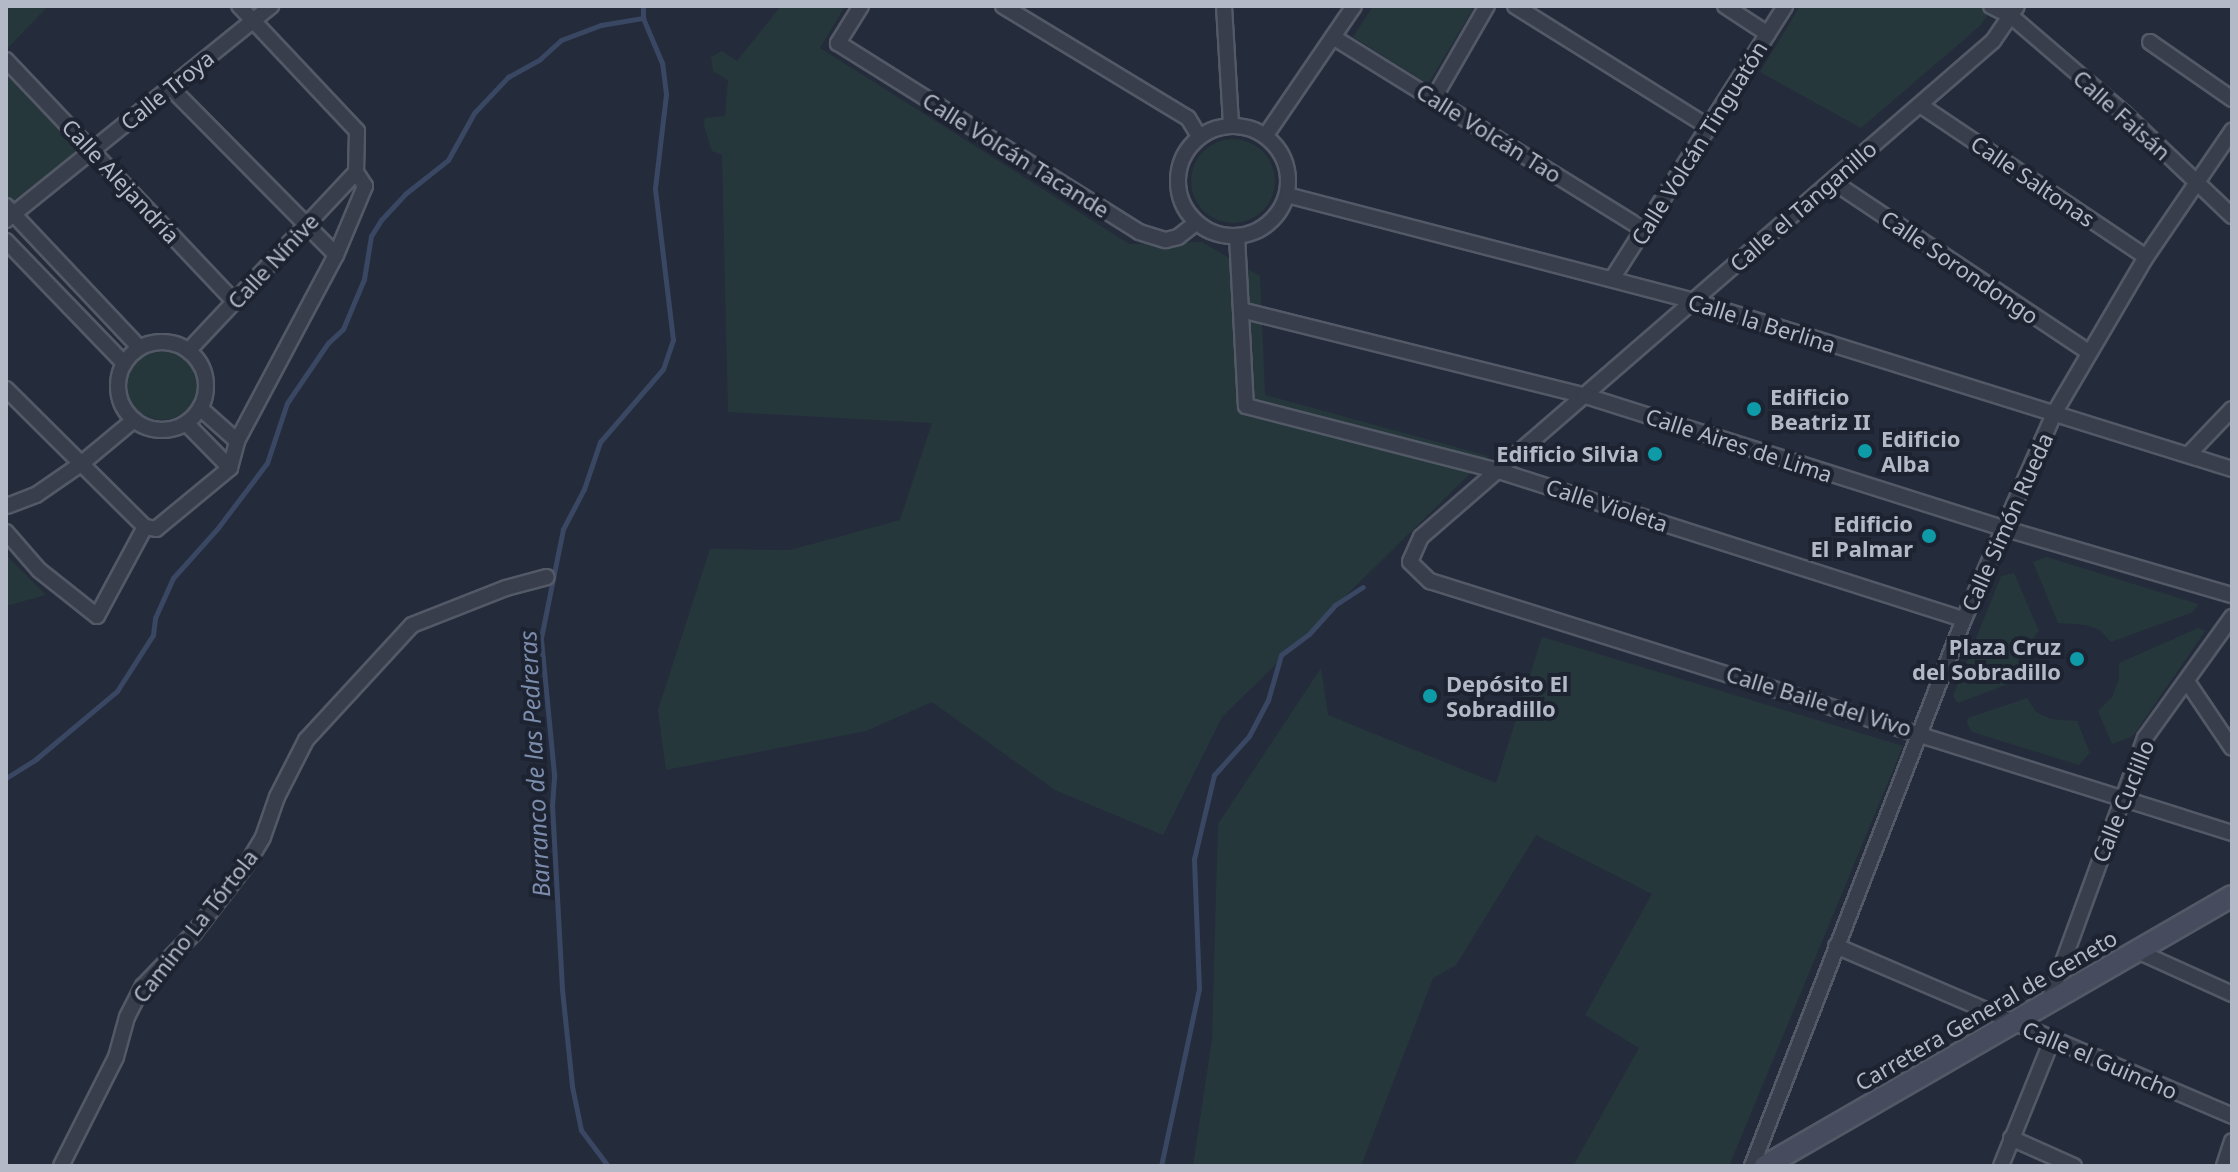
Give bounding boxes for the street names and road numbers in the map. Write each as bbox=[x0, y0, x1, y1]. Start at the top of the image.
street label: Calle Volcán Tinguatón bbox=[1625, 36, 1773, 250]
street label: Calle Troya bbox=[115, 45, 219, 135]
street label: Calle Faisán bbox=[2068, 64, 2176, 166]
street label: Calle Volcán Tao bbox=[1412, 78, 1566, 188]
street label: Calle Volcán Tacande bbox=[918, 87, 1114, 223]
street label: Calle Alejandría bbox=[57, 113, 185, 249]
street label: Calle Saltonas bbox=[1966, 130, 2100, 232]
street label: Calle el Tanganillo bbox=[1724, 135, 1882, 277]
street label: Calle Sorondongo bbox=[1876, 205, 2044, 329]
street label: Calle Nínive bbox=[222, 208, 324, 314]
street label: Calle la Berlina bbox=[1685, 288, 1839, 358]
street label: Calle Aires de Lima bbox=[1642, 402, 1836, 488]
street label: Calle Simón Rueda bbox=[1956, 429, 2058, 615]
street label: Calle Violeta bbox=[1543, 473, 1671, 537]
street label: Calle Baile del Vivo bbox=[1723, 660, 1915, 742]
street label: Calle Cuclillo bbox=[2086, 736, 2160, 866]
street label: Camino La Tórtola bbox=[127, 844, 263, 1008]
street label: Carretera General de Geneto bbox=[1851, 924, 2121, 1096]
street label: Calle el Guincho bbox=[2018, 1015, 2182, 1105]

